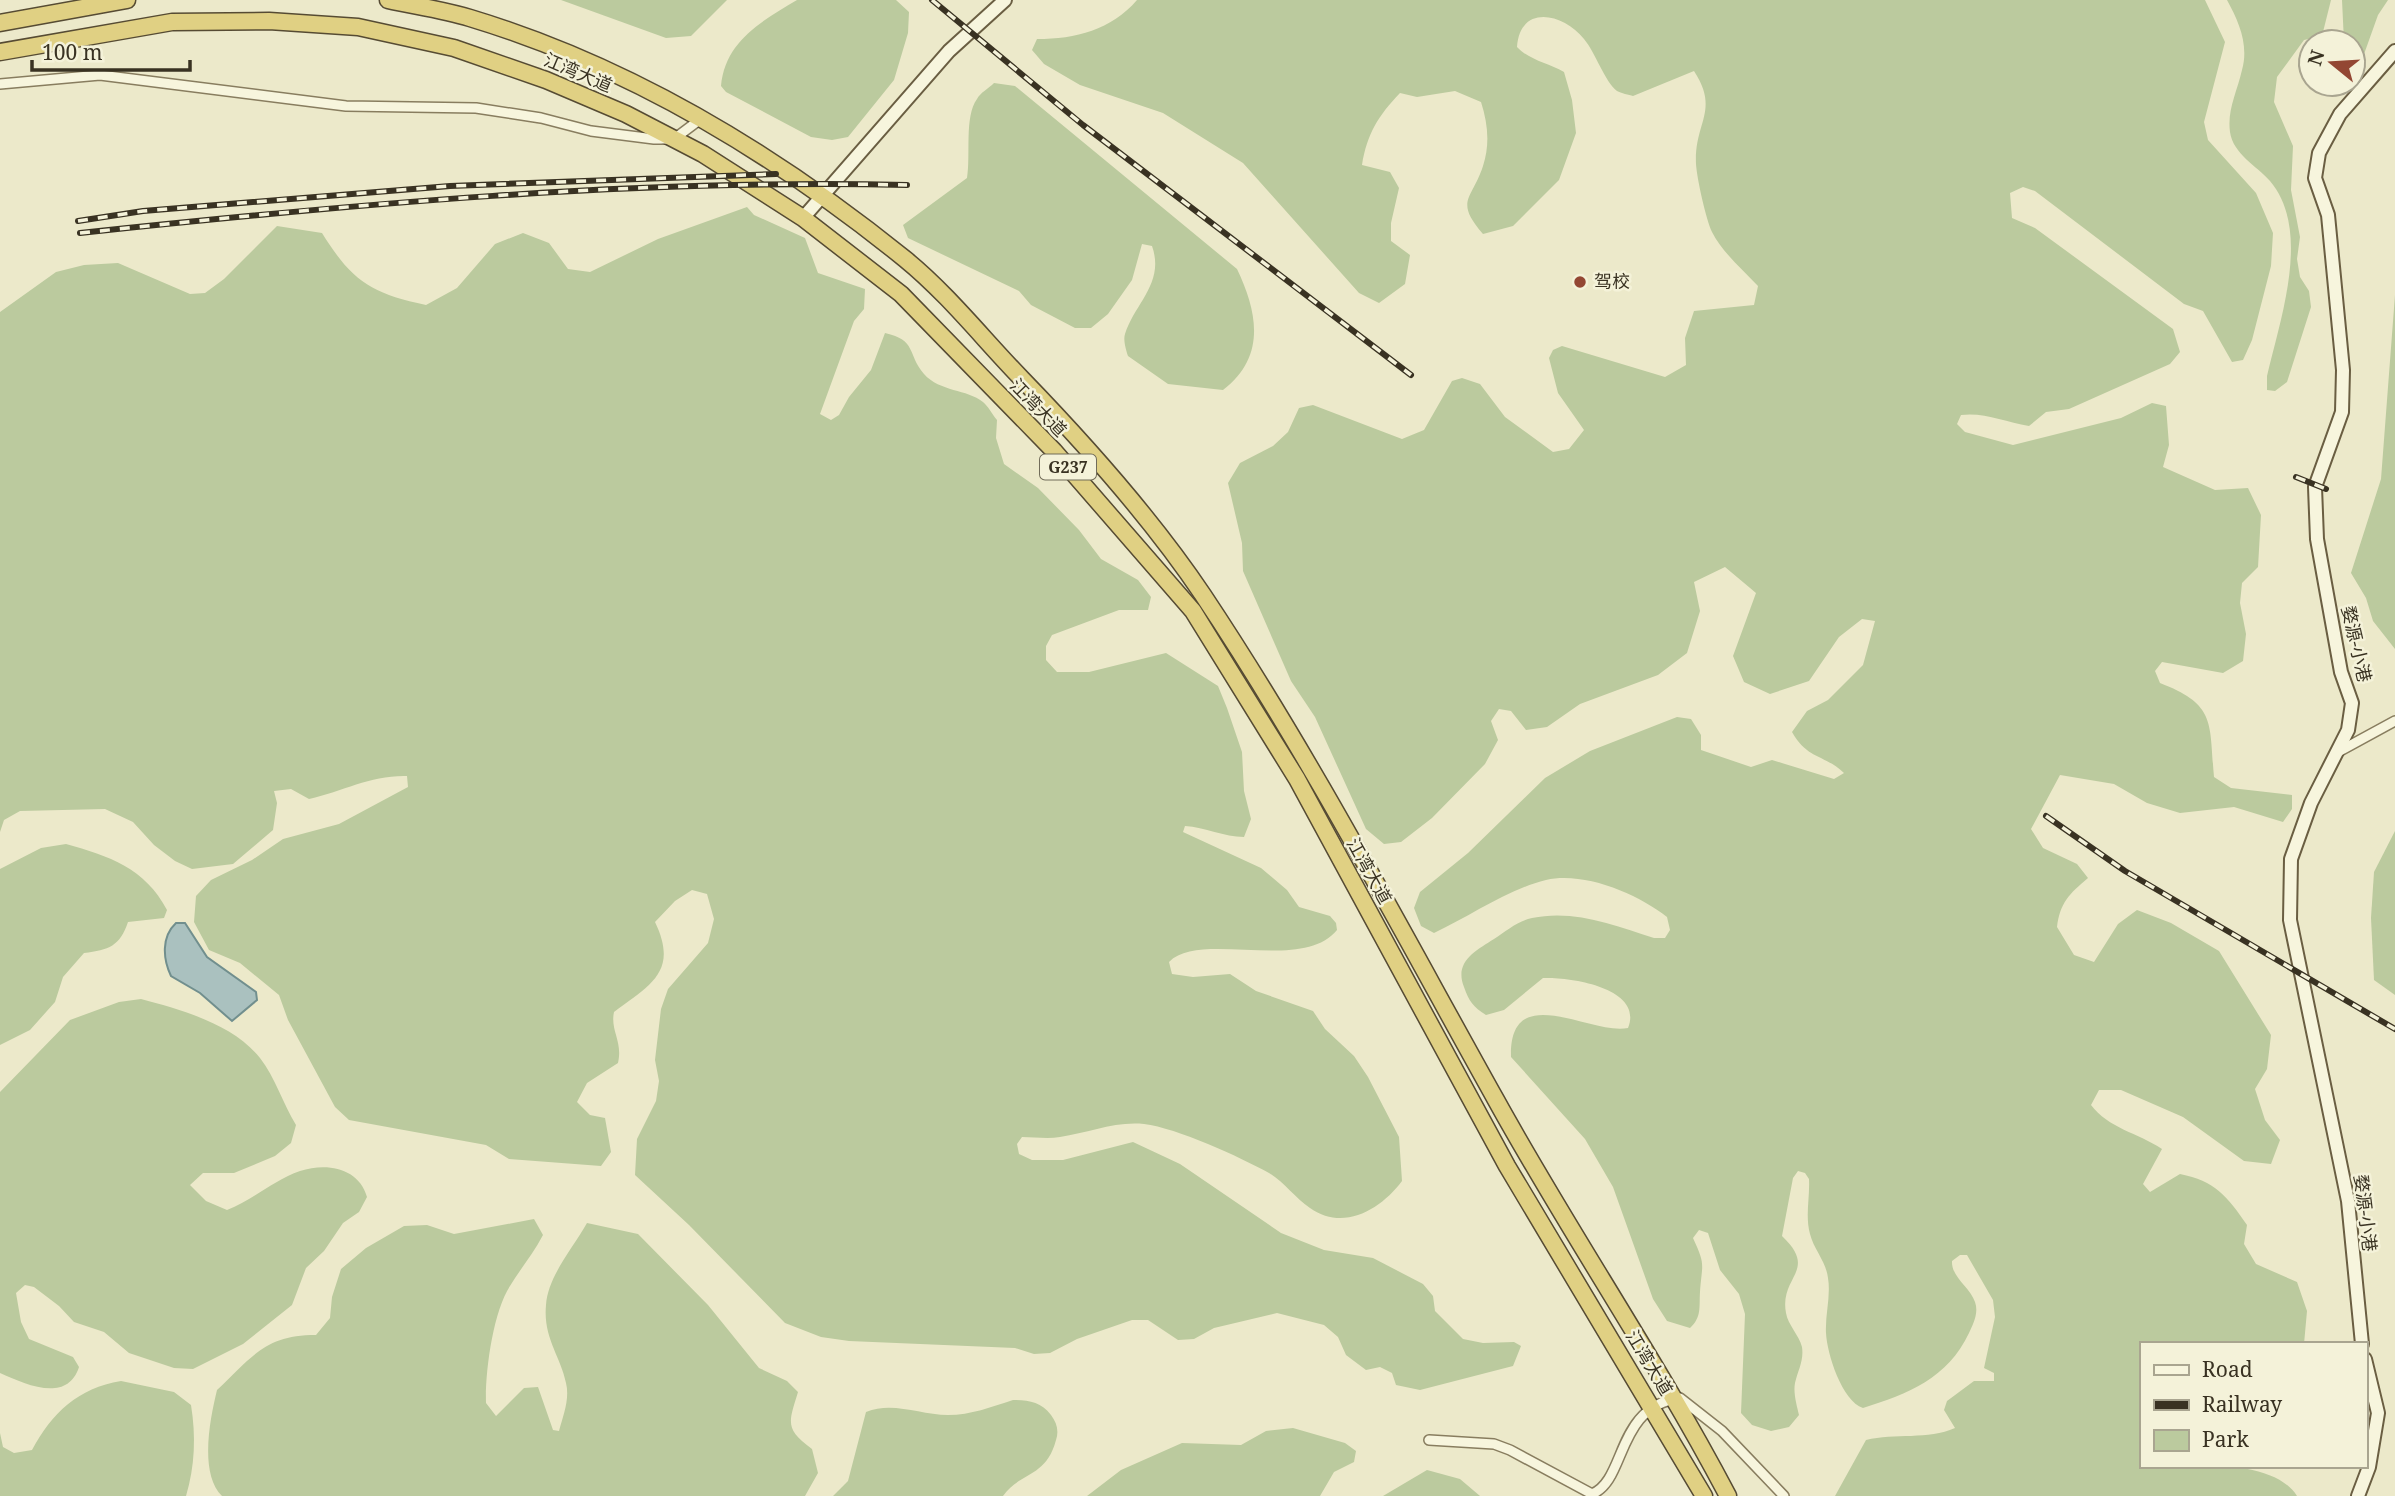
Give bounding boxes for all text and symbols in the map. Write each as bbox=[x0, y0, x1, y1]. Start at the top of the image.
scale bar bbox=[32, 28, 189, 72]
north arrow bbox=[2297, 28, 2367, 98]
text: 100 m bbox=[42, 38, 103, 66]
street label: 江湾大道 bbox=[541, 47, 616, 97]
text: N bbox=[2301, 47, 2331, 69]
place label: 驾校 bbox=[1594, 269, 1630, 293]
marker: 驾校 bbox=[1572, 274, 1588, 290]
street label: 江湾大道 bbox=[1005, 373, 1072, 442]
road number: G237 bbox=[1040, 454, 1096, 480]
street label: 婺源-小港 bbox=[2337, 603, 2377, 684]
street label: 江湾大道 bbox=[1342, 833, 1398, 908]
street label: 婺源-小港 bbox=[2349, 1173, 2383, 1253]
street label: 江湾大道 bbox=[1621, 1325, 1679, 1400]
legend bbox=[2140, 1342, 2367, 1468]
text: Road bbox=[2202, 1355, 2253, 1383]
text: Railway bbox=[2202, 1390, 2282, 1418]
text: Park bbox=[2202, 1425, 2249, 1453]

